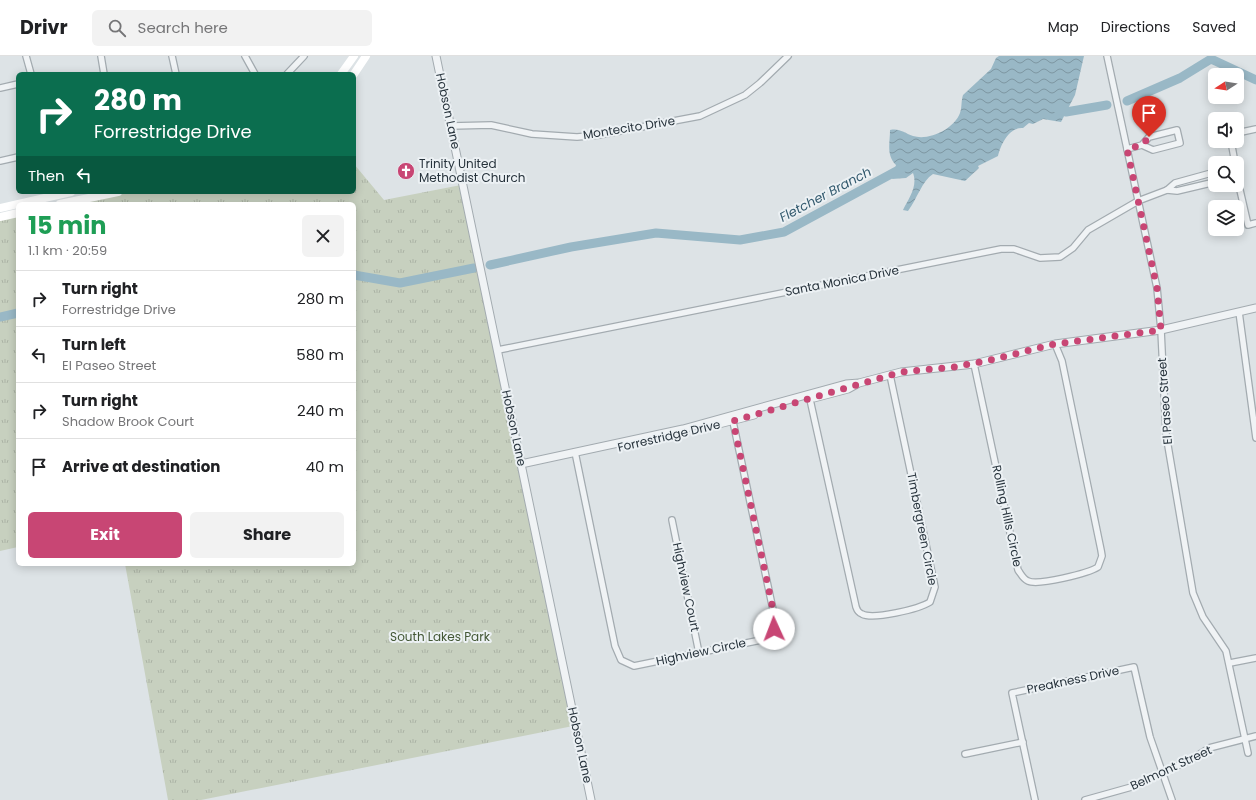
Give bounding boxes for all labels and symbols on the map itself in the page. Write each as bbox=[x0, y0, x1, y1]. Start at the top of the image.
north arrow bbox=[1208, 68, 1244, 104]
street label: Hobson Lane bbox=[432, 71, 465, 150]
pin bbox=[1132, 96, 1166, 137]
street label: Montecito Drive bbox=[582, 112, 676, 143]
place label: Trinity United Methodist Church bbox=[419, 155, 525, 186]
church icon: Trinity United Methodist Church bbox=[396, 161, 416, 181]
water label: Fletcher Branch bbox=[776, 162, 875, 227]
street label: Santa Monica Drive bbox=[783, 261, 900, 300]
street label: El Paseo Street bbox=[1153, 357, 1176, 445]
street label: Hobson Lane bbox=[498, 388, 531, 467]
street label: Forrestridge Drive bbox=[616, 415, 722, 456]
street label: Rolling Hills Circle bbox=[988, 463, 1027, 568]
street label: Timbergreen Circle bbox=[903, 471, 942, 587]
street label: Highview Court bbox=[669, 541, 704, 633]
position arrow bbox=[753, 608, 795, 650]
park label: South Lakes Park bbox=[390, 628, 491, 645]
street label: Highview Circle bbox=[654, 634, 747, 669]
street label: Preakness Drive bbox=[1025, 661, 1121, 698]
street label: Hobson Lane bbox=[564, 705, 597, 784]
street label: Belmont Street bbox=[1127, 741, 1214, 794]

